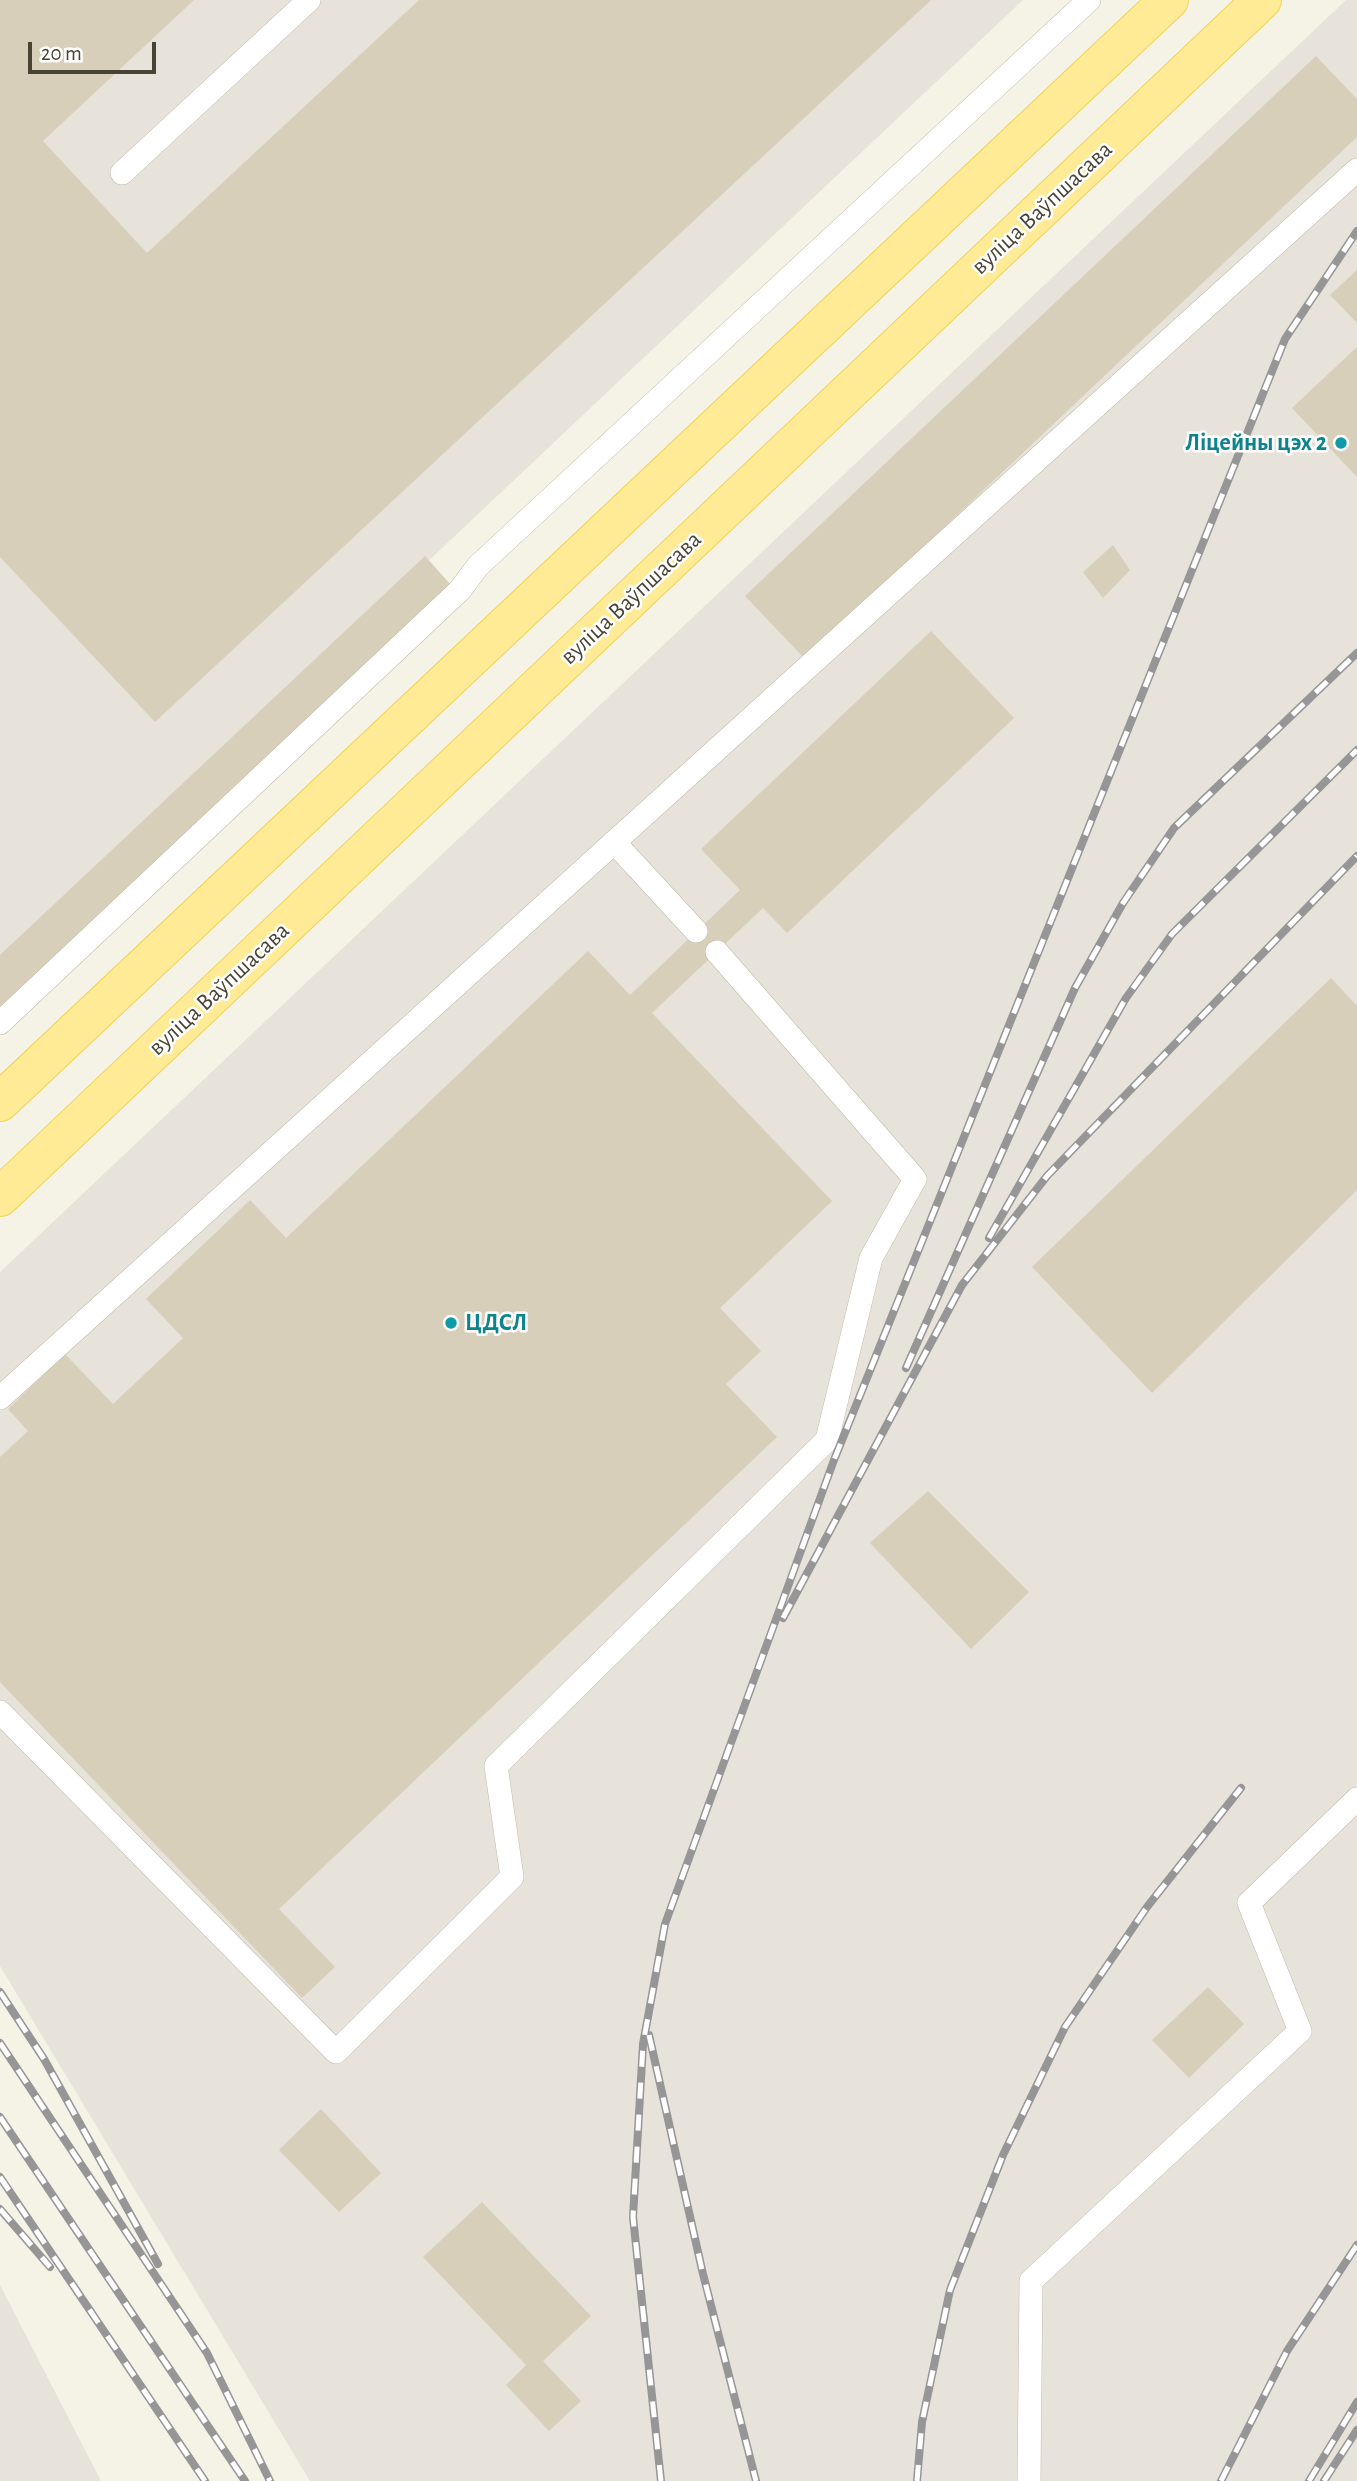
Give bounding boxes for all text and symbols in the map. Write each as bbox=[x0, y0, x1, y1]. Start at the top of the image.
scale bar bbox=[32, 28, 159, 72]
text: 20 m bbox=[41, 43, 82, 64]
street label: вуліца Ваўпшасава bbox=[966, 135, 1118, 281]
place label: Ліцейны цэх 2 bbox=[1185, 429, 1327, 457]
marker: Ліцейны цэх 2 bbox=[1333, 435, 1349, 451]
street label: вуліца Ваўпшасава bbox=[555, 525, 707, 671]
street label: вуліца Ваўпшасава bbox=[143, 916, 295, 1062]
place label: ЦДСЛ bbox=[465, 1309, 527, 1337]
marker: ЦДСЛ bbox=[443, 1315, 459, 1331]

